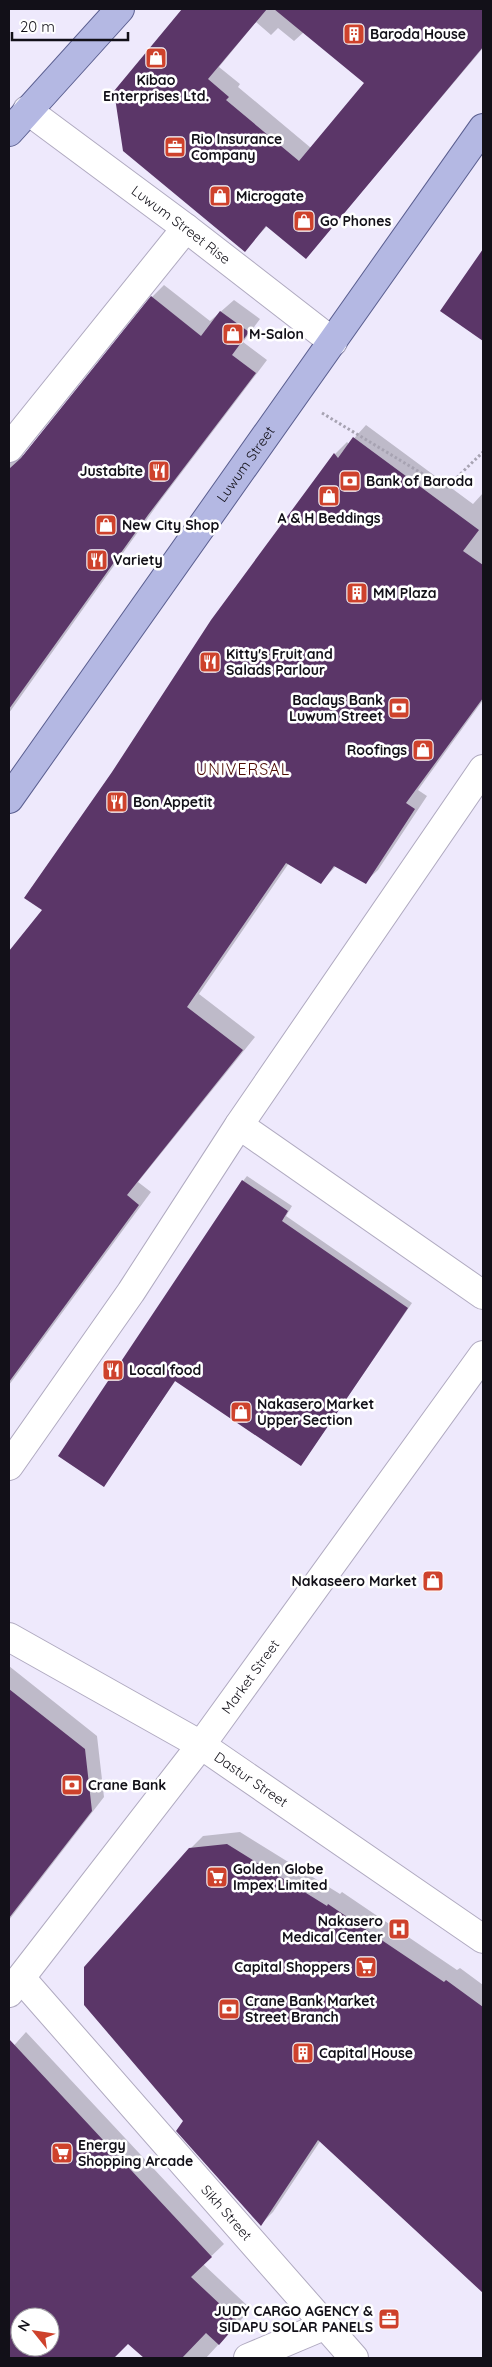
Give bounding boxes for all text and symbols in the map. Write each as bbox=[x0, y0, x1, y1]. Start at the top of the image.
scale bar bbox=[12, 10, 129, 42]
text: 20 m bbox=[20, 17, 55, 36]
building icon: Baroda House bbox=[342, 22, 366, 46]
place label: Baroda House bbox=[370, 25, 466, 43]
shop icon: Kibao Enterprises Ltd. bbox=[144, 46, 168, 70]
place label: Kibao Enterprises Ltd. bbox=[103, 71, 209, 105]
place label: Rio Insurance Company bbox=[191, 130, 282, 164]
office icon: Rio Insurance Company bbox=[163, 135, 187, 159]
street label: Luwum Street Rise bbox=[128, 182, 234, 268]
shop icon: Microgate bbox=[208, 184, 232, 208]
place label: Microgate bbox=[236, 187, 304, 205]
shop icon: Go Phones bbox=[292, 209, 316, 233]
place label: Go Phones bbox=[320, 212, 391, 230]
shop icon: M-Salon bbox=[221, 322, 245, 346]
place label: M-Salon bbox=[249, 325, 304, 343]
street label: Luwum Street bbox=[213, 422, 279, 506]
restaurant icon: Justabite bbox=[147, 459, 171, 483]
place label: Justabite bbox=[80, 462, 143, 480]
bank icon: Bank of Baroda bbox=[338, 469, 362, 493]
place label: Bank of Baroda bbox=[366, 472, 473, 490]
shop icon: A & H Beddings bbox=[317, 484, 341, 508]
place label: A & H Beddings bbox=[278, 509, 381, 527]
shop icon: New City Shop bbox=[94, 513, 118, 537]
place label: New City Shop bbox=[122, 516, 219, 534]
restaurant icon: Variety bbox=[85, 548, 109, 572]
place label: Variety bbox=[113, 551, 163, 569]
building icon: MM Plaza bbox=[345, 581, 369, 605]
place label: MM Plaza bbox=[373, 584, 436, 602]
place label: Kitty's Fruit and Salads Parlour bbox=[226, 645, 333, 679]
restaurant icon: Kitty's Fruit and Salads Parlour bbox=[198, 650, 222, 674]
place label: Baclays Bank Luwum Street bbox=[289, 691, 383, 725]
bank icon: Baclays Bank Luwum Street bbox=[387, 696, 411, 720]
shop icon: Roofings bbox=[411, 738, 435, 762]
place label: Roofings bbox=[347, 741, 407, 759]
district label: UNIVERSAL bbox=[196, 759, 290, 779]
restaurant icon: Bon Appetit bbox=[105, 790, 129, 814]
place label: Bon Appetit bbox=[133, 793, 213, 811]
restaurant icon: Local food bbox=[101, 1358, 125, 1382]
place label: Local food bbox=[129, 1361, 201, 1379]
place label: Nakasero Market Upper Section bbox=[257, 1395, 374, 1429]
shop icon: Nakasero Market Upper Section bbox=[229, 1400, 253, 1424]
shop icon: Nakaseero Market bbox=[421, 1569, 445, 1593]
place label: Nakaseero Market bbox=[292, 1572, 417, 1590]
street label: Market Street bbox=[218, 1636, 283, 1717]
street label: Dastur Street bbox=[211, 1748, 291, 1811]
bank icon: Crane Bank bbox=[60, 1773, 84, 1797]
place label: Crane Bank bbox=[88, 1776, 166, 1794]
place label: Golden Globe Impex Limited bbox=[233, 1860, 328, 1894]
supermarket icon: Golden Globe Impex Limited bbox=[205, 1865, 229, 1889]
place label: Nakasero Medical Center bbox=[282, 1912, 383, 1946]
hospital icon: Nakasero Medical Center bbox=[387, 1917, 411, 1941]
supermarket icon: Capital Shoppers bbox=[354, 1955, 378, 1979]
place label: Capital Shoppers bbox=[234, 1958, 350, 1976]
place label: Crane Bank Market Street Branch bbox=[245, 1992, 375, 2026]
bank icon: Crane Bank Market Street Branch bbox=[217, 1997, 241, 2021]
building icon: Capital House bbox=[291, 2041, 315, 2065]
place label: Capital House bbox=[319, 2044, 413, 2062]
place label: Energy Shopping Arcade bbox=[78, 2136, 193, 2170]
supermarket icon: Energy Shopping Arcade bbox=[50, 2141, 74, 2165]
street label: Sikh Street bbox=[197, 2181, 256, 2244]
place label: JUDY CARGO AGENCY & SIDAPU SOLAR PANELS bbox=[214, 2302, 373, 2336]
north arrow bbox=[10, 2307, 60, 2357]
office icon: JUDY CARGO AGENCY & SIDAPU SOLAR PANELS bbox=[377, 2307, 401, 2331]
text: N bbox=[13, 2317, 34, 2334]

